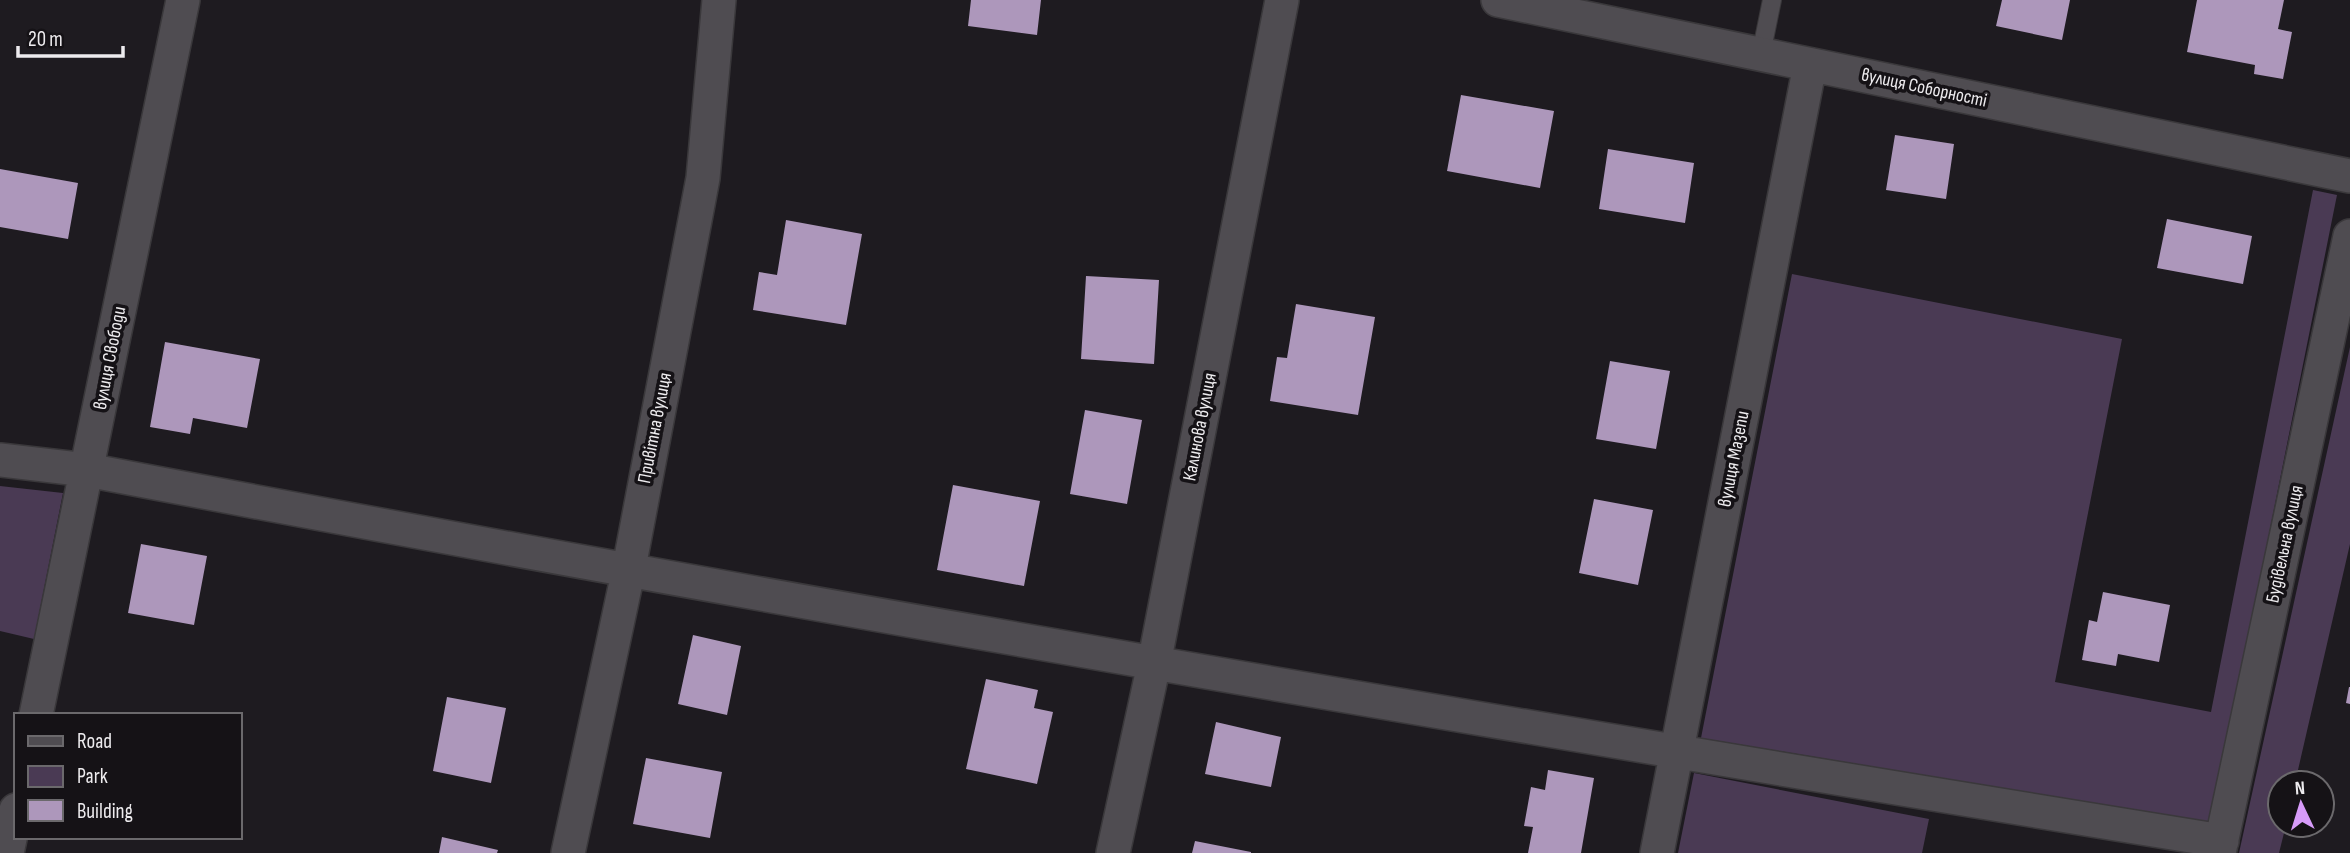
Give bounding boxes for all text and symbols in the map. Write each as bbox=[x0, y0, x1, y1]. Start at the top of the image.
scale bar bbox=[18, 14, 122, 58]
text: 20 m bbox=[28, 27, 63, 52]
street label: вулиця Соборності bbox=[1859, 63, 1989, 113]
street label: вулиця Свободи bbox=[89, 304, 131, 412]
street label: Привітна вулиця bbox=[633, 371, 677, 485]
street label: Калинова вулиця bbox=[1178, 371, 1222, 483]
street label: вулиця Мазепи bbox=[1713, 409, 1755, 509]
street label: Будівельна вулиця bbox=[2261, 483, 2309, 605]
legend bbox=[14, 713, 242, 839]
text: Road bbox=[77, 729, 112, 754]
text: Park bbox=[77, 764, 108, 789]
north arrow bbox=[2266, 769, 2336, 839]
text: N bbox=[2294, 777, 2306, 800]
text: Building bbox=[77, 799, 133, 824]

